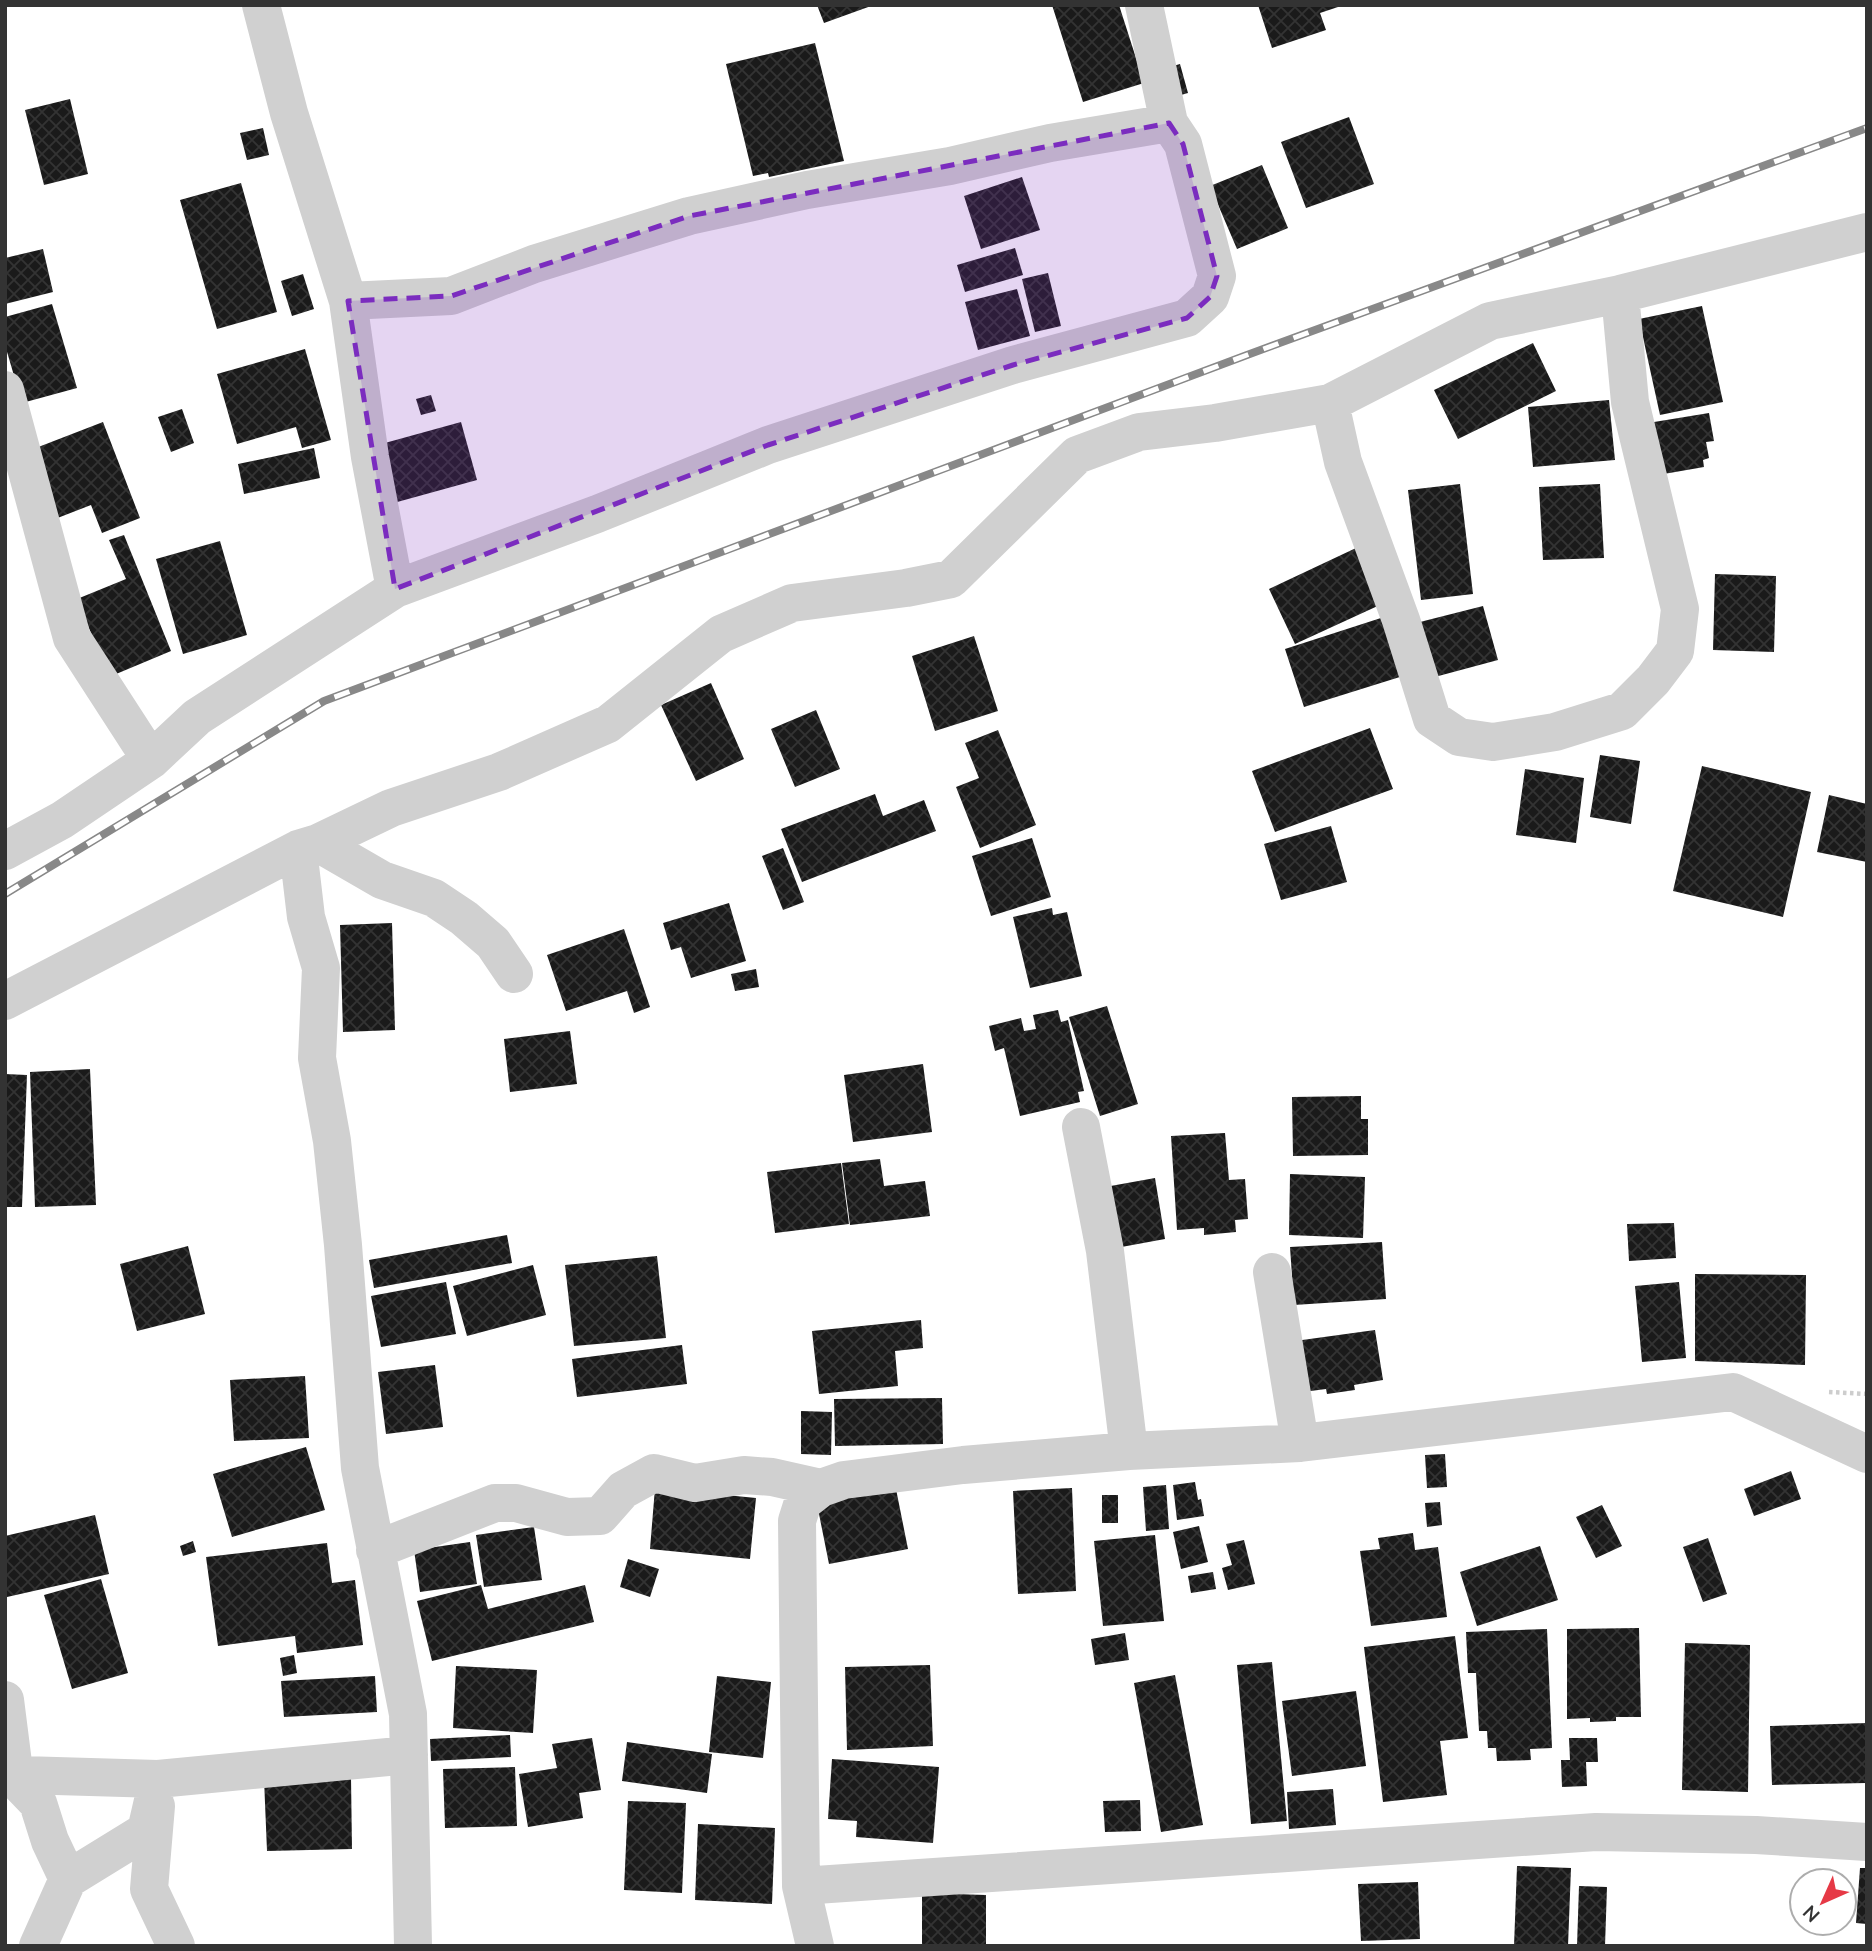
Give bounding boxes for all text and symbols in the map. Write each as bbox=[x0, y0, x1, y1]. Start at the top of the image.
north arrow bbox=[1788, 1867, 1858, 1937]
text: N bbox=[1797, 1899, 1826, 1928]

